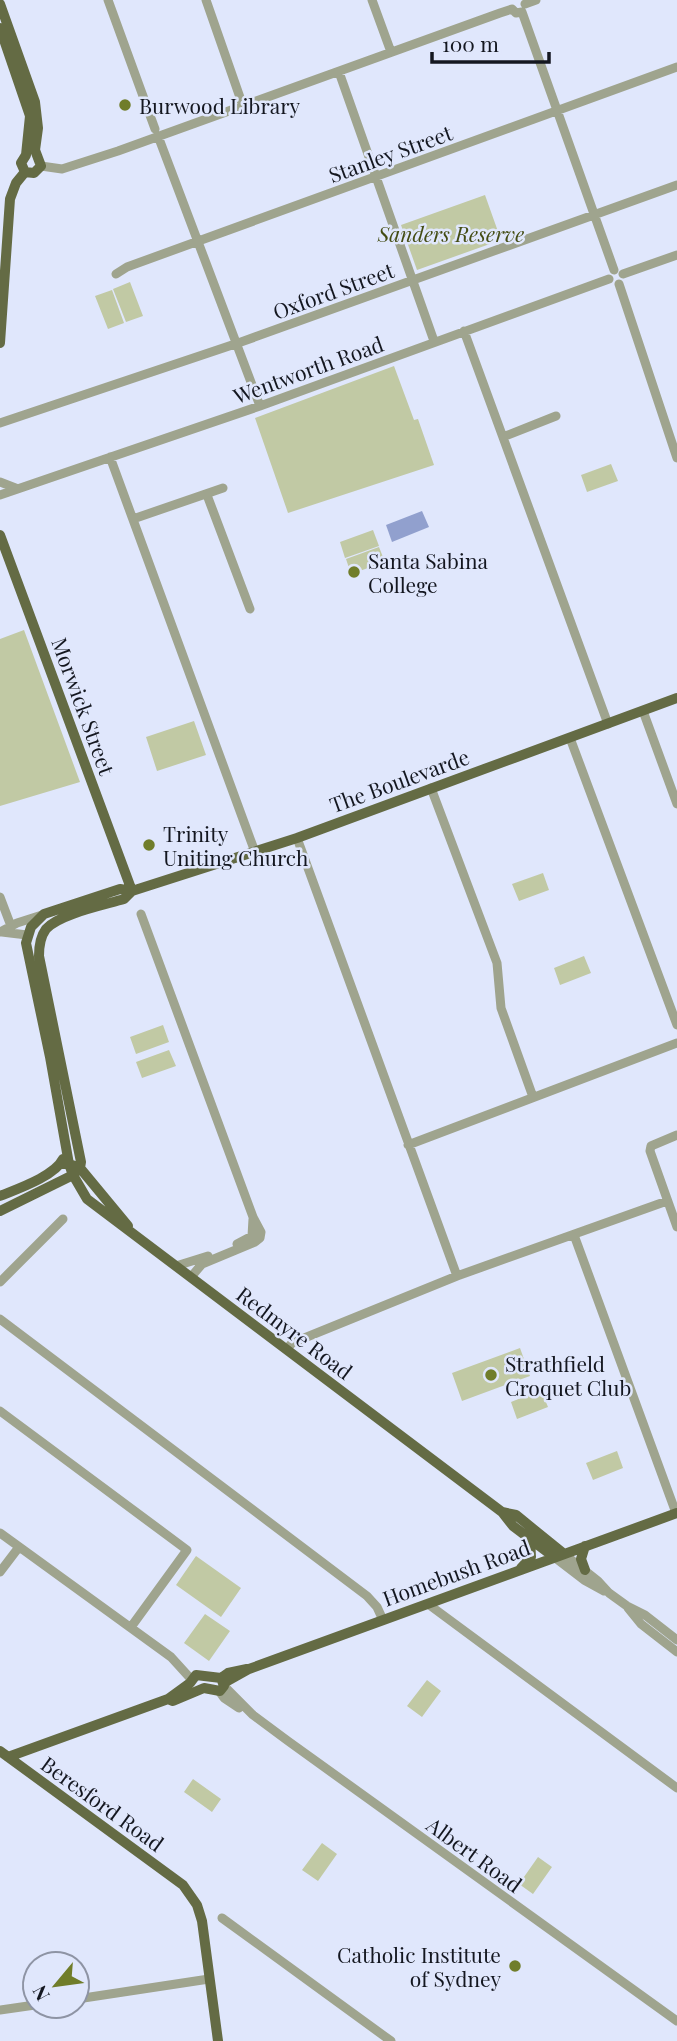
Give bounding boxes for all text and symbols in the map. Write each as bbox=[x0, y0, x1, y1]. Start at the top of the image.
scale bar bbox=[432, 21, 549, 65]
text: 100 m bbox=[442, 29, 499, 57]
place label: Burwood Library bbox=[139, 91, 301, 119]
marker: Burwood Library bbox=[117, 97, 133, 113]
street label: Stanley Street bbox=[324, 117, 456, 188]
park label: Sanders Reserve bbox=[377, 219, 524, 247]
street label: Oxford Street bbox=[269, 255, 398, 325]
street label: Wentworth Road bbox=[228, 329, 387, 409]
place label: Santa Sabina College bbox=[368, 546, 489, 598]
marker: Santa Sabina College bbox=[346, 564, 362, 580]
street label: Morwick Street bbox=[46, 633, 122, 779]
street label: The Boulevarde bbox=[325, 742, 473, 818]
place label: Trinity Uniting Church bbox=[163, 819, 309, 871]
marker: Trinity Uniting Church bbox=[141, 837, 157, 853]
street label: Redmyre Road bbox=[231, 1279, 359, 1385]
place label: Strathfield Croquet Club bbox=[505, 1349, 631, 1401]
marker: Strathfield Croquet Club bbox=[483, 1367, 499, 1383]
street label: Homebush Road bbox=[378, 1532, 534, 1612]
street label: Beresford Road bbox=[36, 1749, 170, 1857]
street label: Albert Road bbox=[421, 1809, 528, 1898]
place label: Catholic Institute of Sydney bbox=[337, 1940, 501, 1992]
north arrow bbox=[21, 1950, 91, 2020]
marker: Catholic Institute of Sydney bbox=[507, 1958, 523, 1974]
text: N bbox=[25, 1981, 55, 2006]

